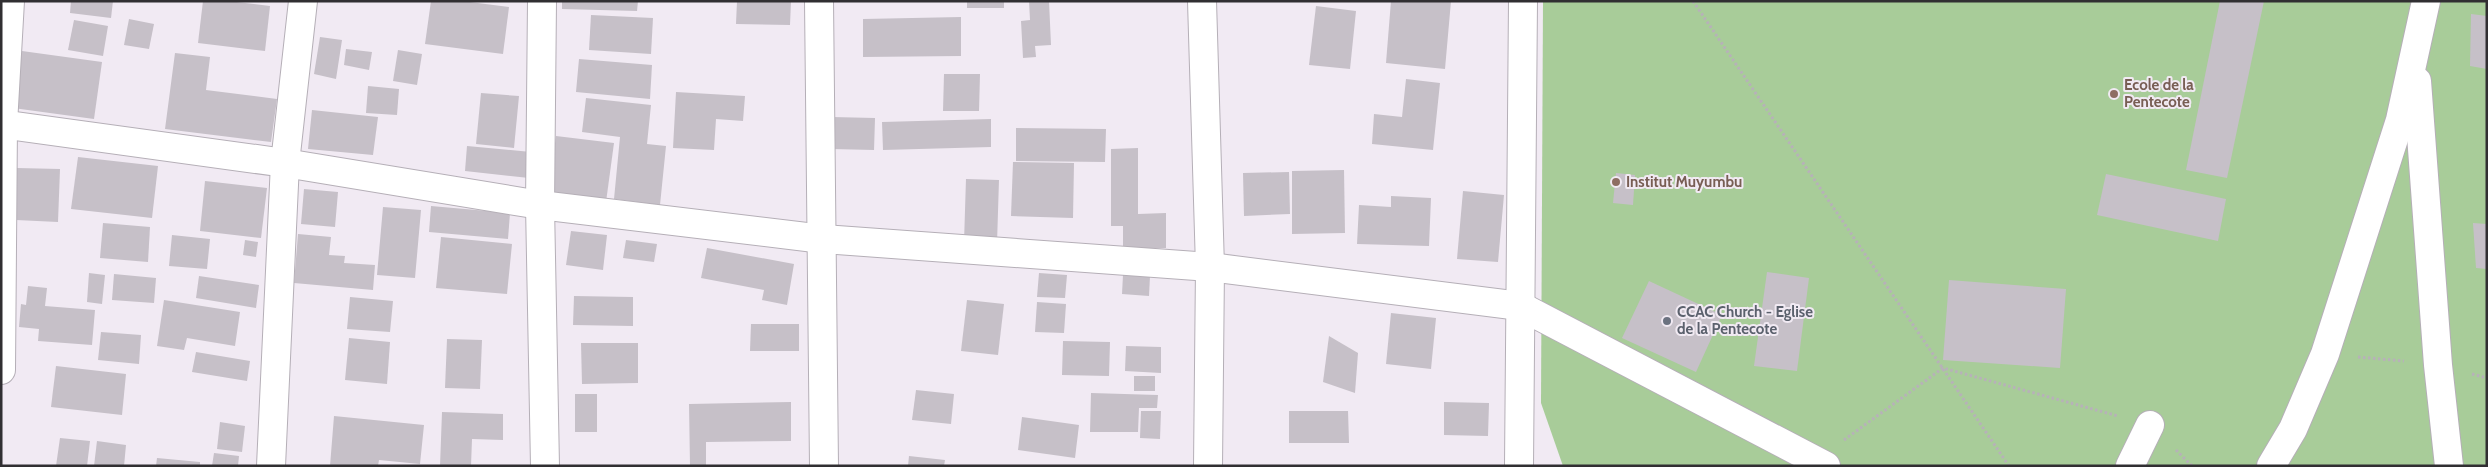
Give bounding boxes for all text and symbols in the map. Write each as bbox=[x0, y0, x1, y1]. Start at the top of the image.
place label: Ecole de la Pentecote bbox=[2124, 76, 2194, 111]
marker: Ecole de la Pentecote bbox=[2108, 88, 2120, 100]
place label: Institut Muyumbu bbox=[1626, 173, 1742, 191]
marker: Institut Muyumbu bbox=[1610, 176, 1622, 188]
place label: CCAC Church - Eglise de la Pentecote bbox=[1677, 303, 1813, 338]
marker: CCAC Church - Eglise de la Pentecote bbox=[1661, 315, 1673, 327]

